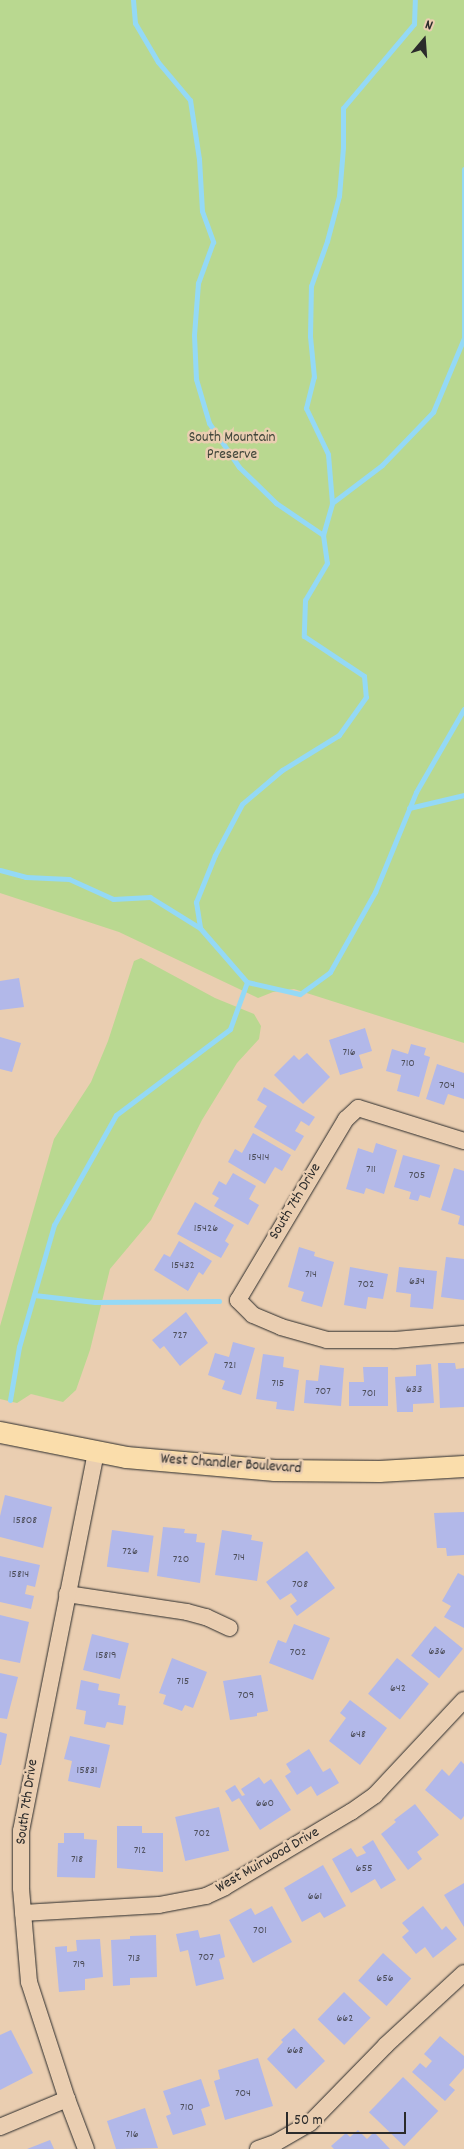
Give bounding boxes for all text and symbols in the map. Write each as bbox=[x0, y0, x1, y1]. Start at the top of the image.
north arrow bbox=[399, 15, 449, 65]
text: N bbox=[422, 15, 435, 36]
park label: South Mountain Preserve bbox=[189, 429, 275, 464]
house number: 716 bbox=[342, 1046, 356, 1060]
house number: 710 bbox=[401, 1057, 415, 1071]
house number: 704 bbox=[439, 1079, 455, 1093]
house number: 15414 bbox=[249, 1151, 269, 1165]
street label: South 7th Drive bbox=[266, 1160, 326, 1244]
house number: 711 bbox=[366, 1163, 376, 1177]
house number: 705 bbox=[409, 1169, 425, 1183]
house number: 15426 bbox=[194, 1222, 218, 1236]
house number: 15432 bbox=[171, 1259, 195, 1273]
house number: 714 bbox=[305, 1268, 317, 1282]
house number: 634 bbox=[409, 1275, 425, 1289]
house number: 702 bbox=[358, 1278, 374, 1292]
house number: 727 bbox=[173, 1329, 187, 1343]
house number: 721 bbox=[224, 1359, 236, 1373]
house number: 715 bbox=[272, 1377, 284, 1391]
house number: 633 bbox=[406, 1383, 422, 1397]
house number: 707 bbox=[315, 1385, 331, 1399]
house number: 701 bbox=[362, 1387, 376, 1401]
street label: West Chandler Boulevard bbox=[160, 1451, 302, 1479]
house number: 15808 bbox=[13, 1514, 37, 1528]
house number: 726 bbox=[122, 1545, 138, 1559]
house number: 714 bbox=[233, 1551, 245, 1565]
house number: 720 bbox=[173, 1553, 189, 1567]
house number: 15814 bbox=[9, 1568, 29, 1582]
house number: 708 bbox=[292, 1578, 308, 1592]
house number: 636 bbox=[428, 1645, 446, 1659]
house number: 702 bbox=[290, 1646, 306, 1660]
house number: 15819 bbox=[95, 1649, 117, 1663]
house number: 715 bbox=[177, 1675, 189, 1689]
house number: 642 bbox=[390, 1682, 406, 1696]
house number: 709 bbox=[238, 1689, 254, 1703]
house number: 648 bbox=[350, 1728, 366, 1742]
street label: South 7th Drive bbox=[13, 1758, 43, 1846]
house number: 15831 bbox=[77, 1764, 97, 1778]
house number: 660 bbox=[256, 1797, 274, 1811]
street label: West Muirwood Drive bbox=[213, 1824, 323, 1898]
house number: 702 bbox=[194, 1827, 210, 1841]
house number: 712 bbox=[134, 1844, 146, 1858]
house number: 718 bbox=[71, 1853, 83, 1867]
house number: 655 bbox=[356, 1862, 372, 1876]
house number: 661 bbox=[308, 1890, 322, 1904]
house number: 701 bbox=[253, 1924, 267, 1938]
house number: 707 bbox=[198, 1951, 214, 1965]
house number: 713 bbox=[128, 1952, 140, 1966]
house number: 719 bbox=[73, 1958, 85, 1972]
house number: 656 bbox=[376, 1972, 394, 1986]
house number: 662 bbox=[336, 2012, 354, 2026]
house number: 668 bbox=[287, 2044, 303, 2058]
house number: 704 bbox=[235, 2087, 251, 2101]
house number: 710 bbox=[180, 2101, 194, 2115]
scale bar bbox=[289, 2102, 409, 2134]
text: 50 m bbox=[294, 2110, 323, 2132]
house number: 716 bbox=[125, 2128, 139, 2142]

